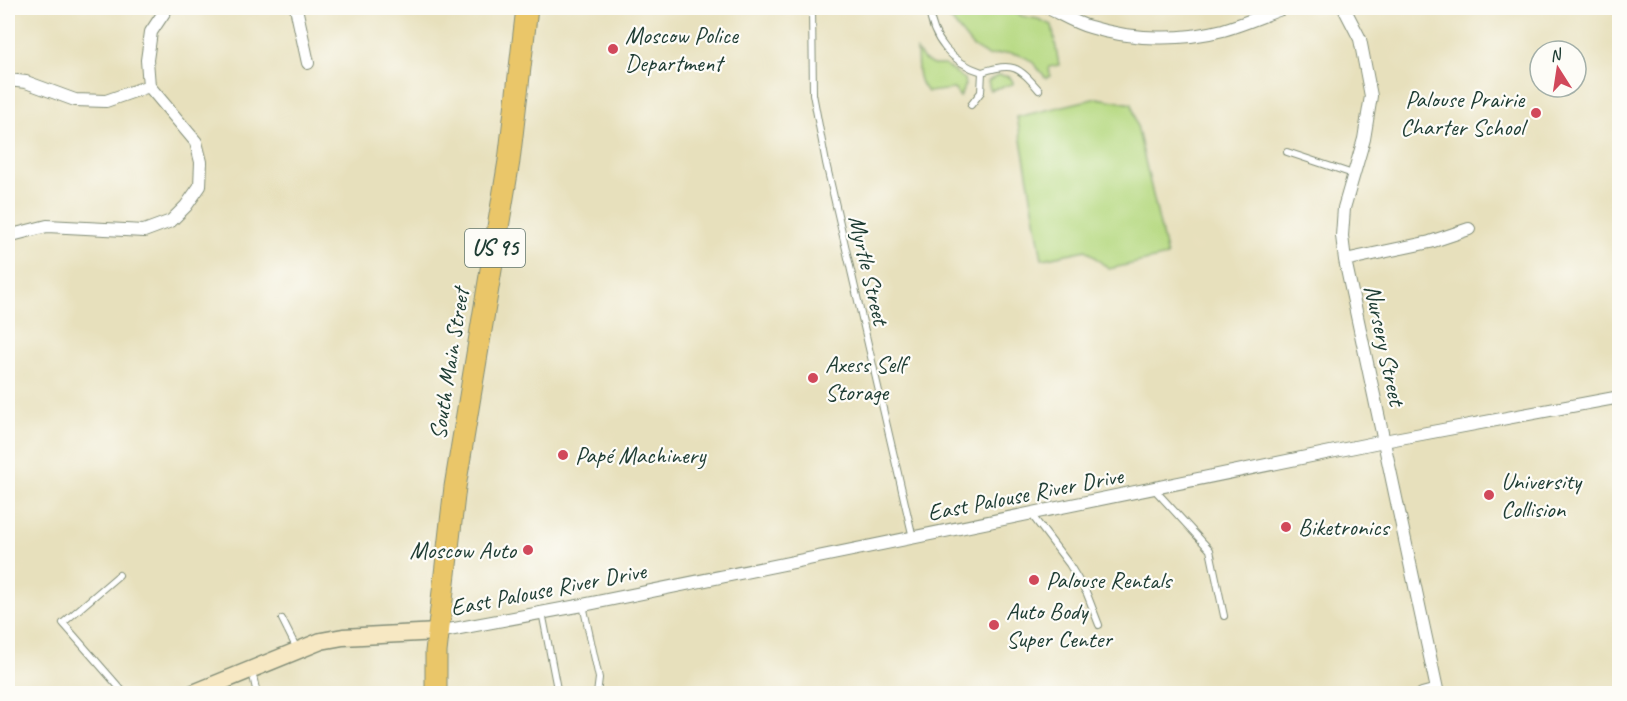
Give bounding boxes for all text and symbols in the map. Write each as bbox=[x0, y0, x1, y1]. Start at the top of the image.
place label: Moscow Police Department bbox=[625, 20, 740, 78]
north arrow bbox=[1528, 39, 1588, 99]
marker: Moscow Police Department bbox=[606, 42, 620, 56]
text: N bbox=[1548, 44, 1565, 66]
place label: Palouse Prairie Charter School bbox=[1400, 84, 1528, 142]
marker: Palouse Prairie Charter School bbox=[1529, 106, 1543, 120]
street label: Myrtle Street bbox=[842, 212, 897, 330]
road number: US 95 bbox=[465, 229, 525, 267]
street label: Nursery Street bbox=[1358, 282, 1413, 410]
street label: South Main Street bbox=[422, 283, 476, 442]
place label: Axess Self Storage bbox=[825, 349, 911, 407]
marker: Axess Self Storage bbox=[806, 371, 820, 385]
place label: Papé Machinery bbox=[575, 440, 707, 470]
marker: Papé Machinery bbox=[556, 448, 570, 462]
street label: East Palouse River Drive bbox=[925, 460, 1127, 528]
place label: University Collision bbox=[1501, 466, 1583, 524]
marker: University Collision bbox=[1482, 488, 1496, 502]
place label: Biketronics bbox=[1298, 512, 1391, 542]
marker: Biketronics bbox=[1279, 520, 1293, 534]
place label: Moscow Auto bbox=[410, 535, 518, 565]
marker: Moscow Auto bbox=[521, 543, 535, 557]
street label: East Palouse River Drive bbox=[448, 555, 650, 623]
place label: Palouse Rentals bbox=[1046, 565, 1173, 595]
marker: Palouse Rentals bbox=[1027, 573, 1041, 587]
place label: Auto Body Super Center bbox=[1006, 596, 1114, 654]
marker: Auto Body Super Center bbox=[987, 618, 1001, 632]

